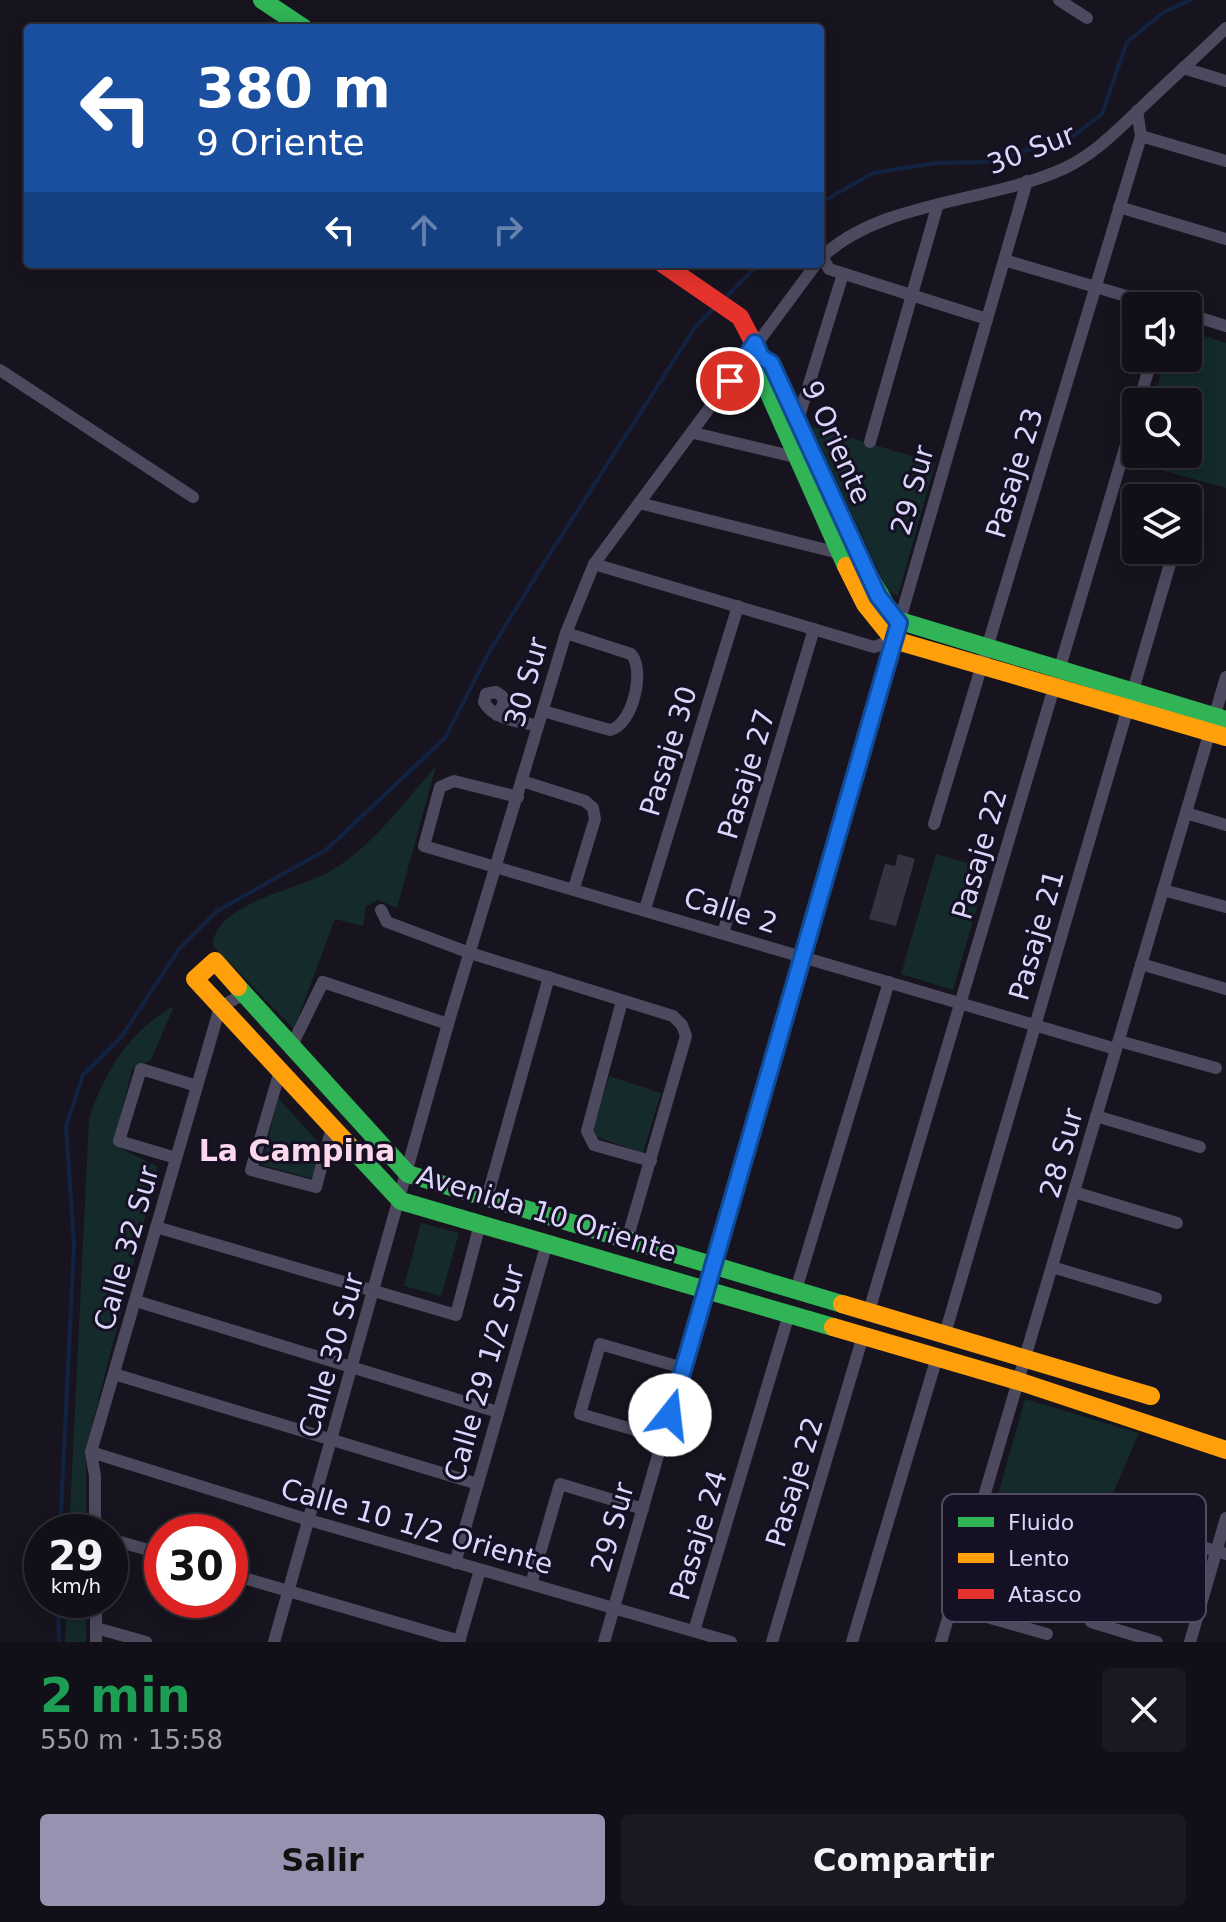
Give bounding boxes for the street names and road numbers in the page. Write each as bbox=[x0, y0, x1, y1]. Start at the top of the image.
street label: 30 Sur bbox=[983, 117, 1080, 181]
street label: 9 Oriente bbox=[795, 376, 878, 509]
street label: Pasaje 23 bbox=[979, 404, 1050, 542]
street label: 29 Sur bbox=[884, 441, 941, 539]
street label: 30 Sur bbox=[498, 633, 555, 731]
street label: Pasaje 30 bbox=[633, 682, 704, 820]
street label: Pasaje 27 bbox=[711, 705, 782, 843]
street label: Pasaje 22 bbox=[945, 785, 1014, 923]
street label: Pasaje 21 bbox=[1002, 866, 1071, 1004]
street label: Calle 2 bbox=[680, 881, 782, 940]
street label: 28 Sur bbox=[1033, 1104, 1090, 1202]
street label: Avenida 10 Oriente bbox=[413, 1158, 681, 1269]
street label: Calle 32 Sur bbox=[87, 1161, 166, 1334]
street label: Calle 29 1/2 Sur bbox=[438, 1261, 531, 1485]
street label: Calle 30 Sur bbox=[292, 1268, 371, 1441]
street label: Pasaje 22 bbox=[759, 1413, 830, 1551]
street label: Pasaje 24 bbox=[663, 1466, 734, 1604]
street label: Calle 10 1/2 Oriente bbox=[277, 1472, 557, 1581]
street label: 29 Sur bbox=[584, 1478, 641, 1576]

